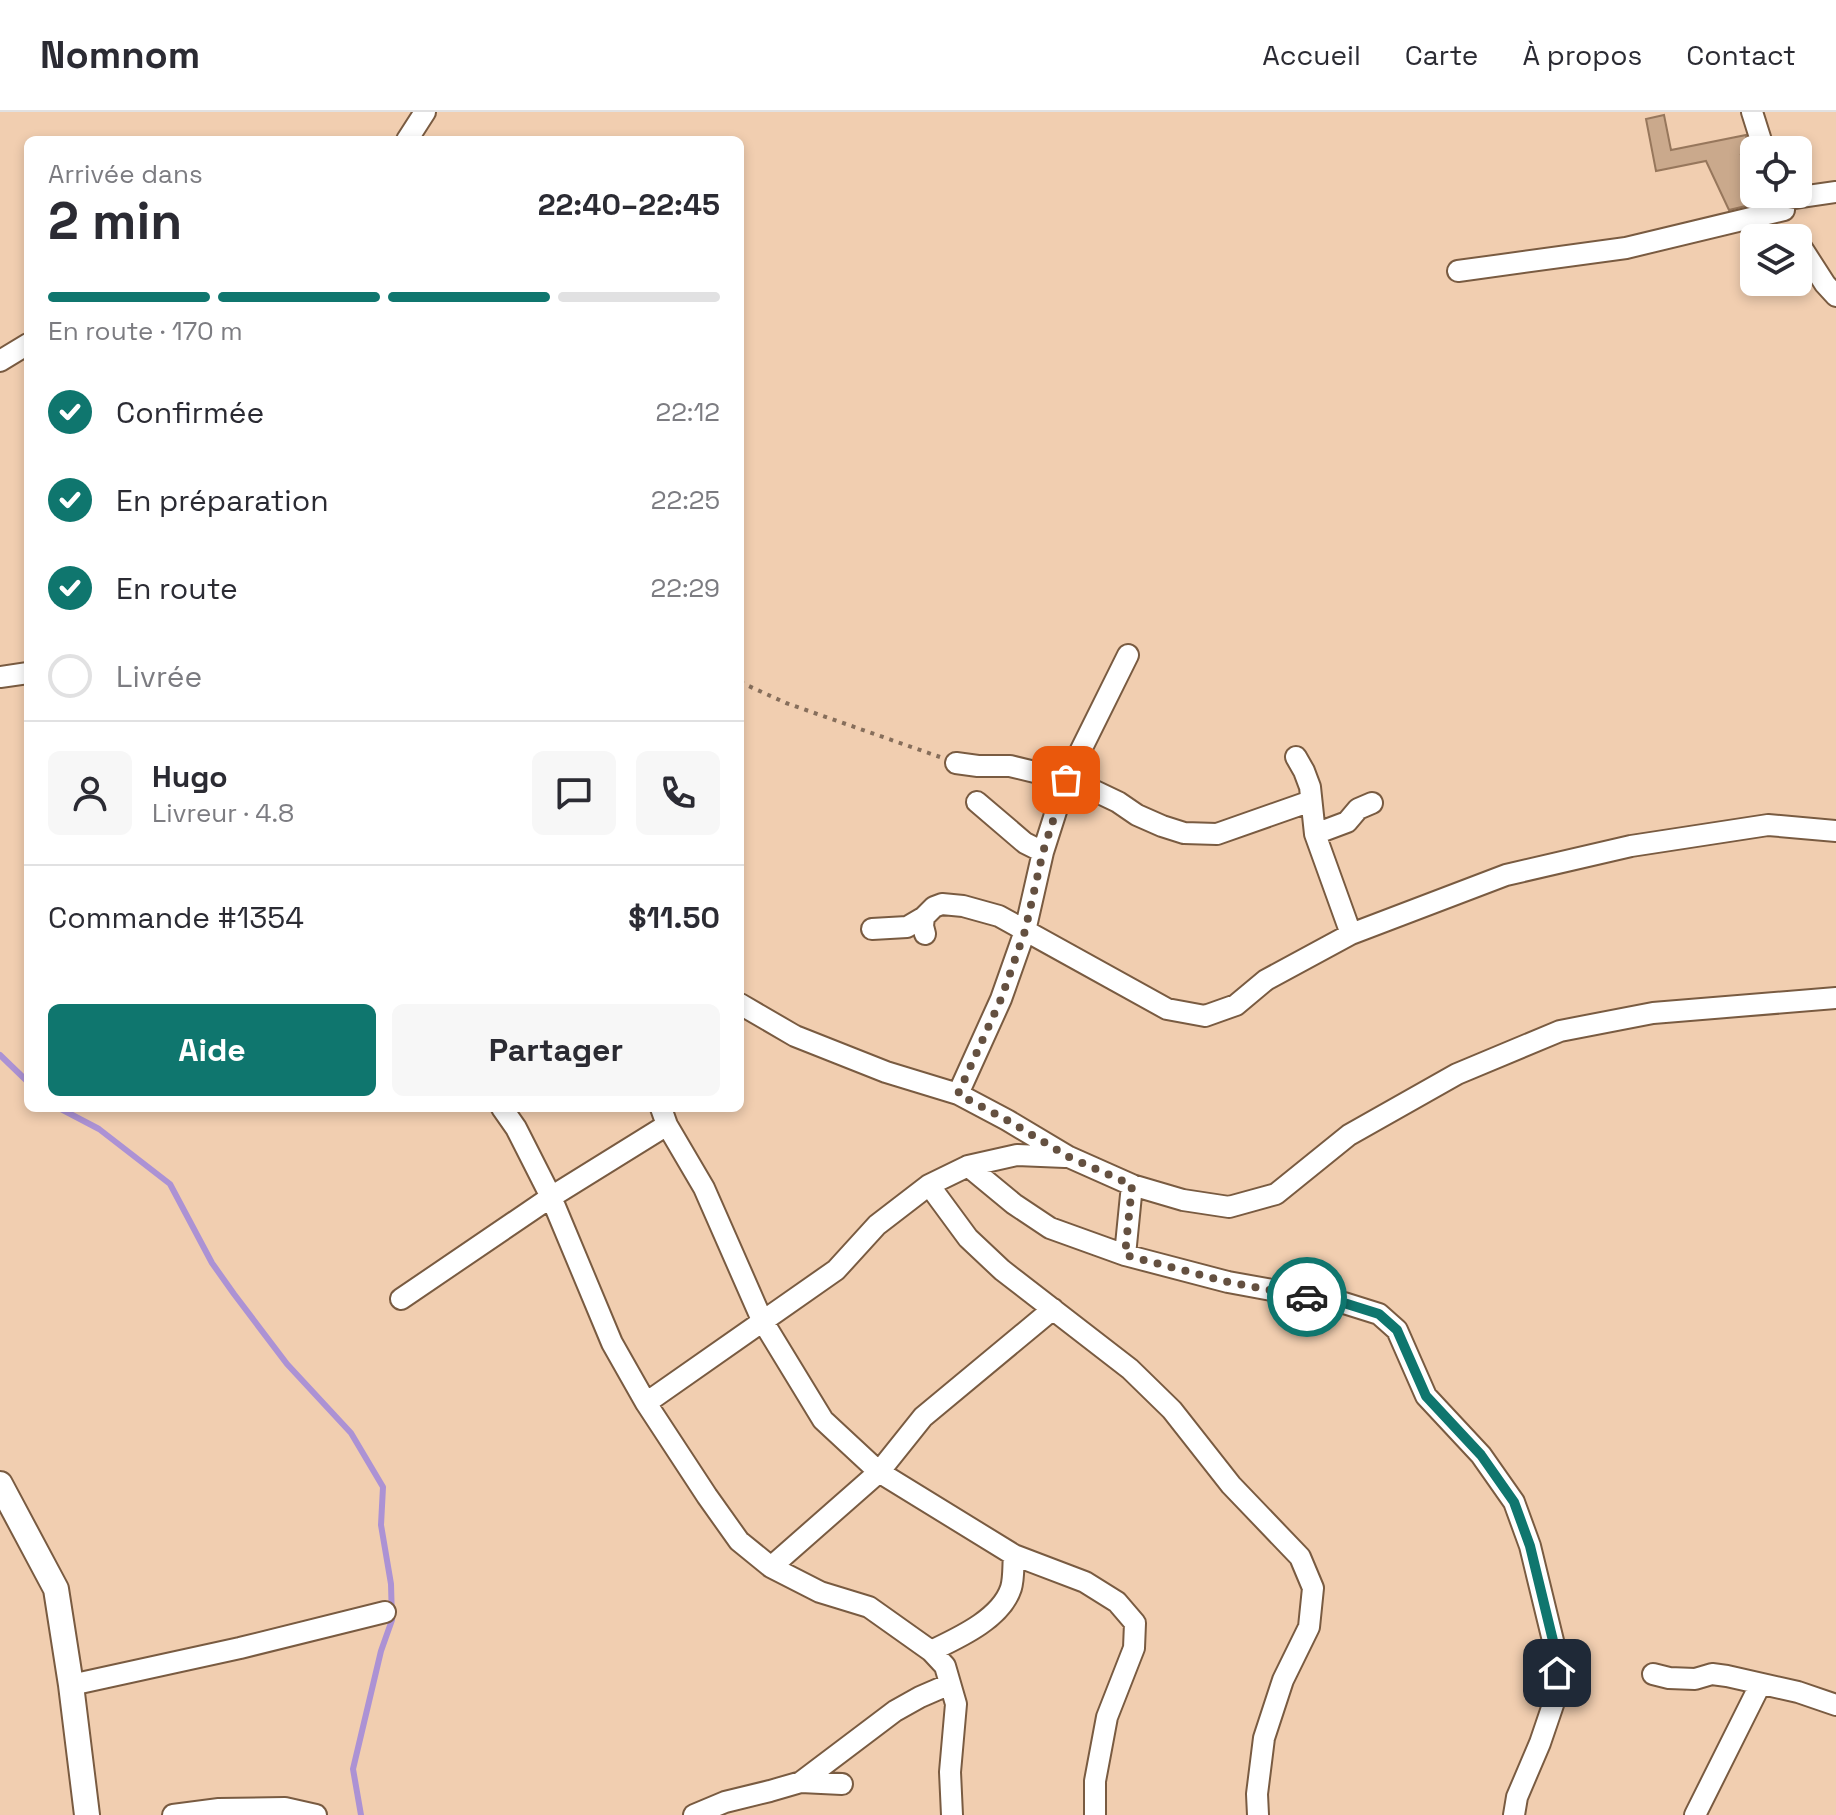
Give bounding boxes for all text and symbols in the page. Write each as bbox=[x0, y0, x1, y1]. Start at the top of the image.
text: Nomnom bbox=[40, 31, 200, 79]
text: Accueil bbox=[1262, 37, 1361, 73]
text: Carte bbox=[1405, 37, 1478, 73]
text: À propos bbox=[1522, 37, 1642, 73]
text: Contact bbox=[1686, 37, 1796, 73]
map controls bbox=[1740, 136, 1812, 296]
button: locate bbox=[1740, 136, 1812, 208]
text: Arrivée dans bbox=[48, 157, 203, 191]
text: 22:40–22:45 bbox=[538, 185, 720, 224]
text: 2 min bbox=[48, 188, 182, 254]
button: layers bbox=[1740, 224, 1812, 296]
text: En route · 170 m bbox=[48, 314, 243, 348]
icon: check bbox=[48, 390, 92, 434]
text: Confirmée bbox=[116, 393, 264, 432]
text: 22:12 bbox=[656, 395, 720, 429]
icon: check bbox=[48, 478, 92, 522]
text: En préparation bbox=[116, 481, 329, 520]
text: 22:25 bbox=[651, 483, 720, 517]
icon: check bbox=[48, 566, 92, 610]
text: En route bbox=[116, 569, 238, 608]
text: 22:29 bbox=[651, 571, 720, 605]
text: Livrée bbox=[116, 657, 202, 696]
pin bbox=[1032, 746, 1100, 814]
button: person bbox=[48, 751, 132, 835]
button: chat bbox=[532, 751, 616, 835]
button: phone bbox=[636, 751, 720, 835]
text: Hugo bbox=[152, 757, 228, 796]
icon: bag bbox=[1044, 758, 1088, 802]
text: Livreur · 4.8 bbox=[152, 796, 294, 830]
text: Commande #1354 bbox=[48, 898, 304, 937]
text: $11.50 bbox=[628, 898, 720, 937]
button: Aide bbox=[48, 1004, 376, 1096]
button: Partager bbox=[392, 1004, 720, 1096]
courier bbox=[1267, 1257, 1347, 1337]
icon: car bbox=[1285, 1275, 1329, 1319]
pin bbox=[1523, 1639, 1591, 1707]
icon: home bbox=[1535, 1651, 1579, 1695]

